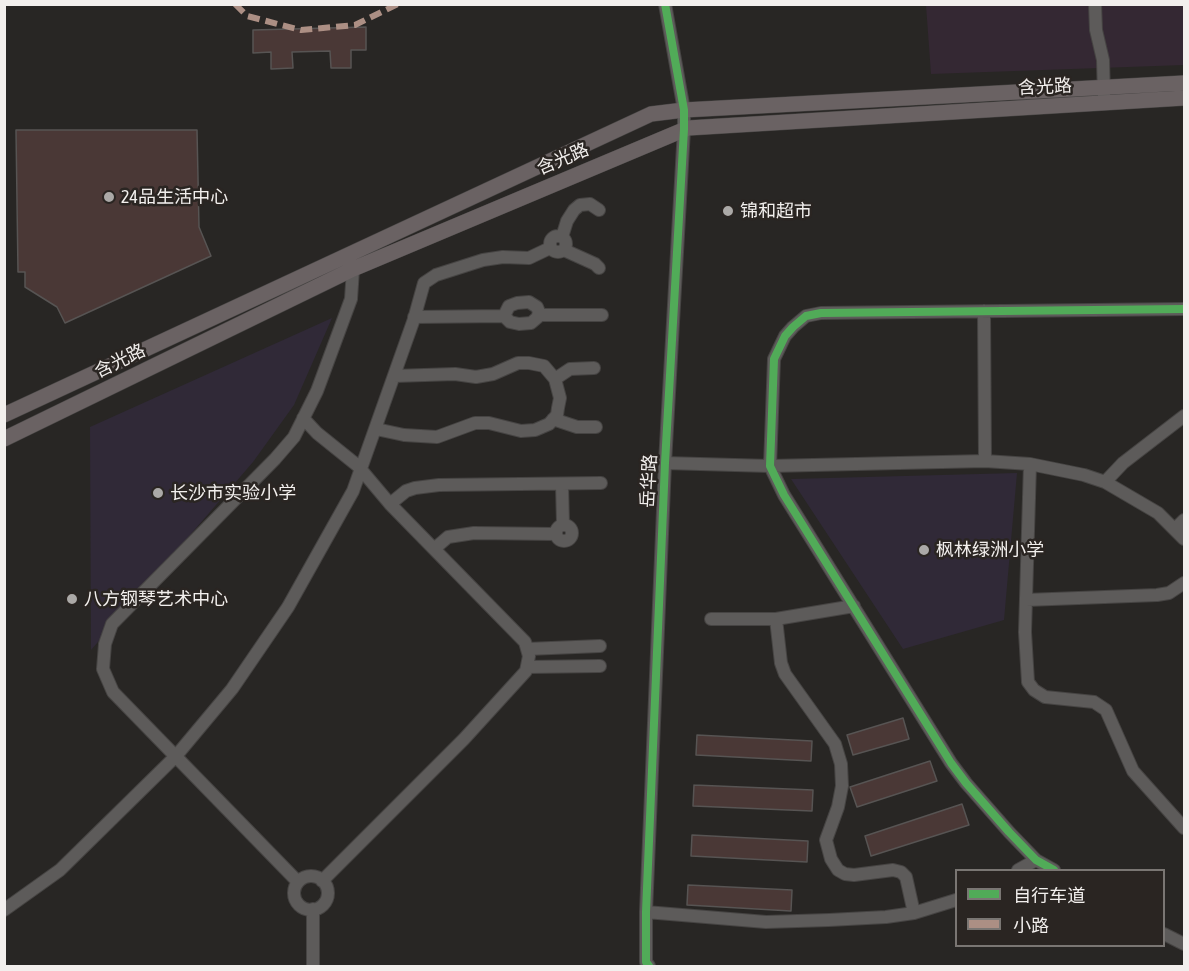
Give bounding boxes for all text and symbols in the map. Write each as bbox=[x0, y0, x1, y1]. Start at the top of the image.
street label: 含光路 bbox=[1017, 75, 1073, 99]
street label: 含光路 bbox=[534, 139, 592, 179]
place label: 24品生活中心 bbox=[121, 186, 228, 208]
marker: 24品生活中心 bbox=[102, 190, 116, 204]
place label: 锦和超市 bbox=[740, 200, 812, 222]
marker: 锦和超市 bbox=[721, 204, 735, 218]
street label: 含光路 bbox=[91, 339, 149, 383]
street label: 岳华路 bbox=[637, 453, 661, 509]
place label: 长沙市实验小学 bbox=[170, 482, 296, 504]
marker: 长沙市实验小学 bbox=[151, 486, 165, 500]
place label: 枫林绿洲小学 bbox=[936, 539, 1044, 561]
marker: 枫林绿洲小学 bbox=[917, 543, 931, 557]
place label: 八方钢琴艺术中心 bbox=[84, 588, 228, 610]
marker: 八方钢琴艺术中心 bbox=[65, 592, 79, 606]
legend bbox=[955, 869, 1165, 947]
text: 自行车道 bbox=[1013, 885, 1085, 906]
text: 小路 bbox=[1013, 915, 1049, 936]

